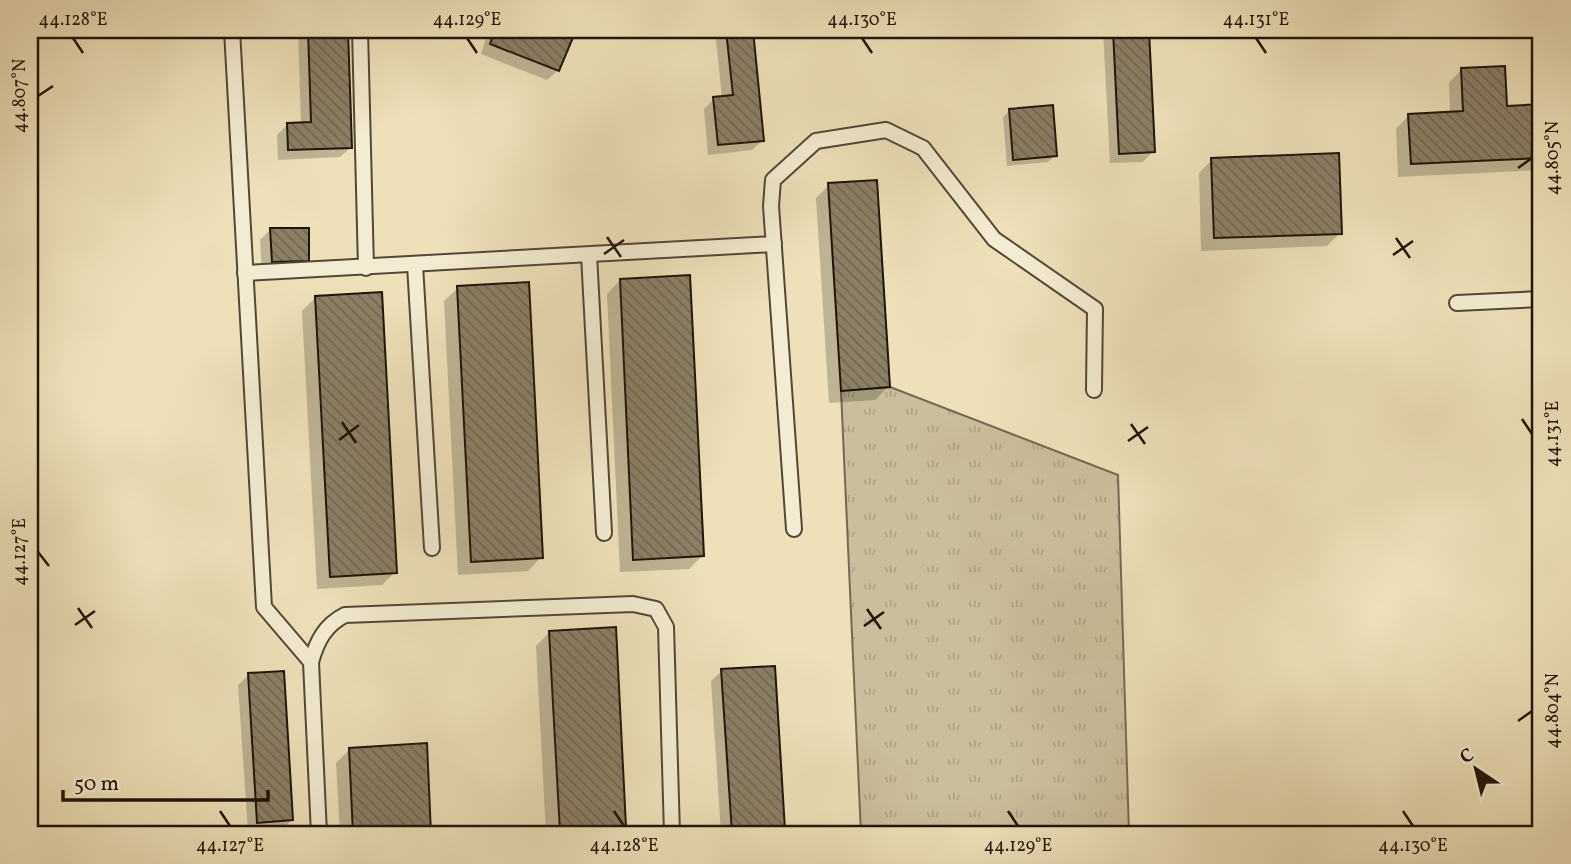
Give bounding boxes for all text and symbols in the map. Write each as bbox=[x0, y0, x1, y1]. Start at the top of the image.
text: 44.128°E bbox=[38, 8, 108, 33]
text: 44.129°E bbox=[433, 8, 502, 33]
text: 44.130°E bbox=[827, 8, 897, 33]
text: 44.131°E bbox=[1223, 8, 1289, 33]
text: 44.807°N bbox=[8, 59, 33, 133]
text: 44.805°N bbox=[1541, 121, 1566, 195]
text: 44.131°E bbox=[1541, 401, 1566, 467]
text: 44.127°E bbox=[8, 518, 33, 586]
text: 44.804°N bbox=[1541, 673, 1566, 749]
north arrow bbox=[1442, 734, 1512, 804]
text: С bbox=[1455, 743, 1480, 771]
scale bar bbox=[63, 759, 268, 803]
text: 50 m bbox=[74, 770, 119, 799]
text: 44.127°E bbox=[196, 834, 264, 859]
text: 44.128°E bbox=[589, 834, 659, 859]
text: 44.129°E bbox=[984, 834, 1053, 859]
text: 44.130°E bbox=[1378, 834, 1448, 859]

